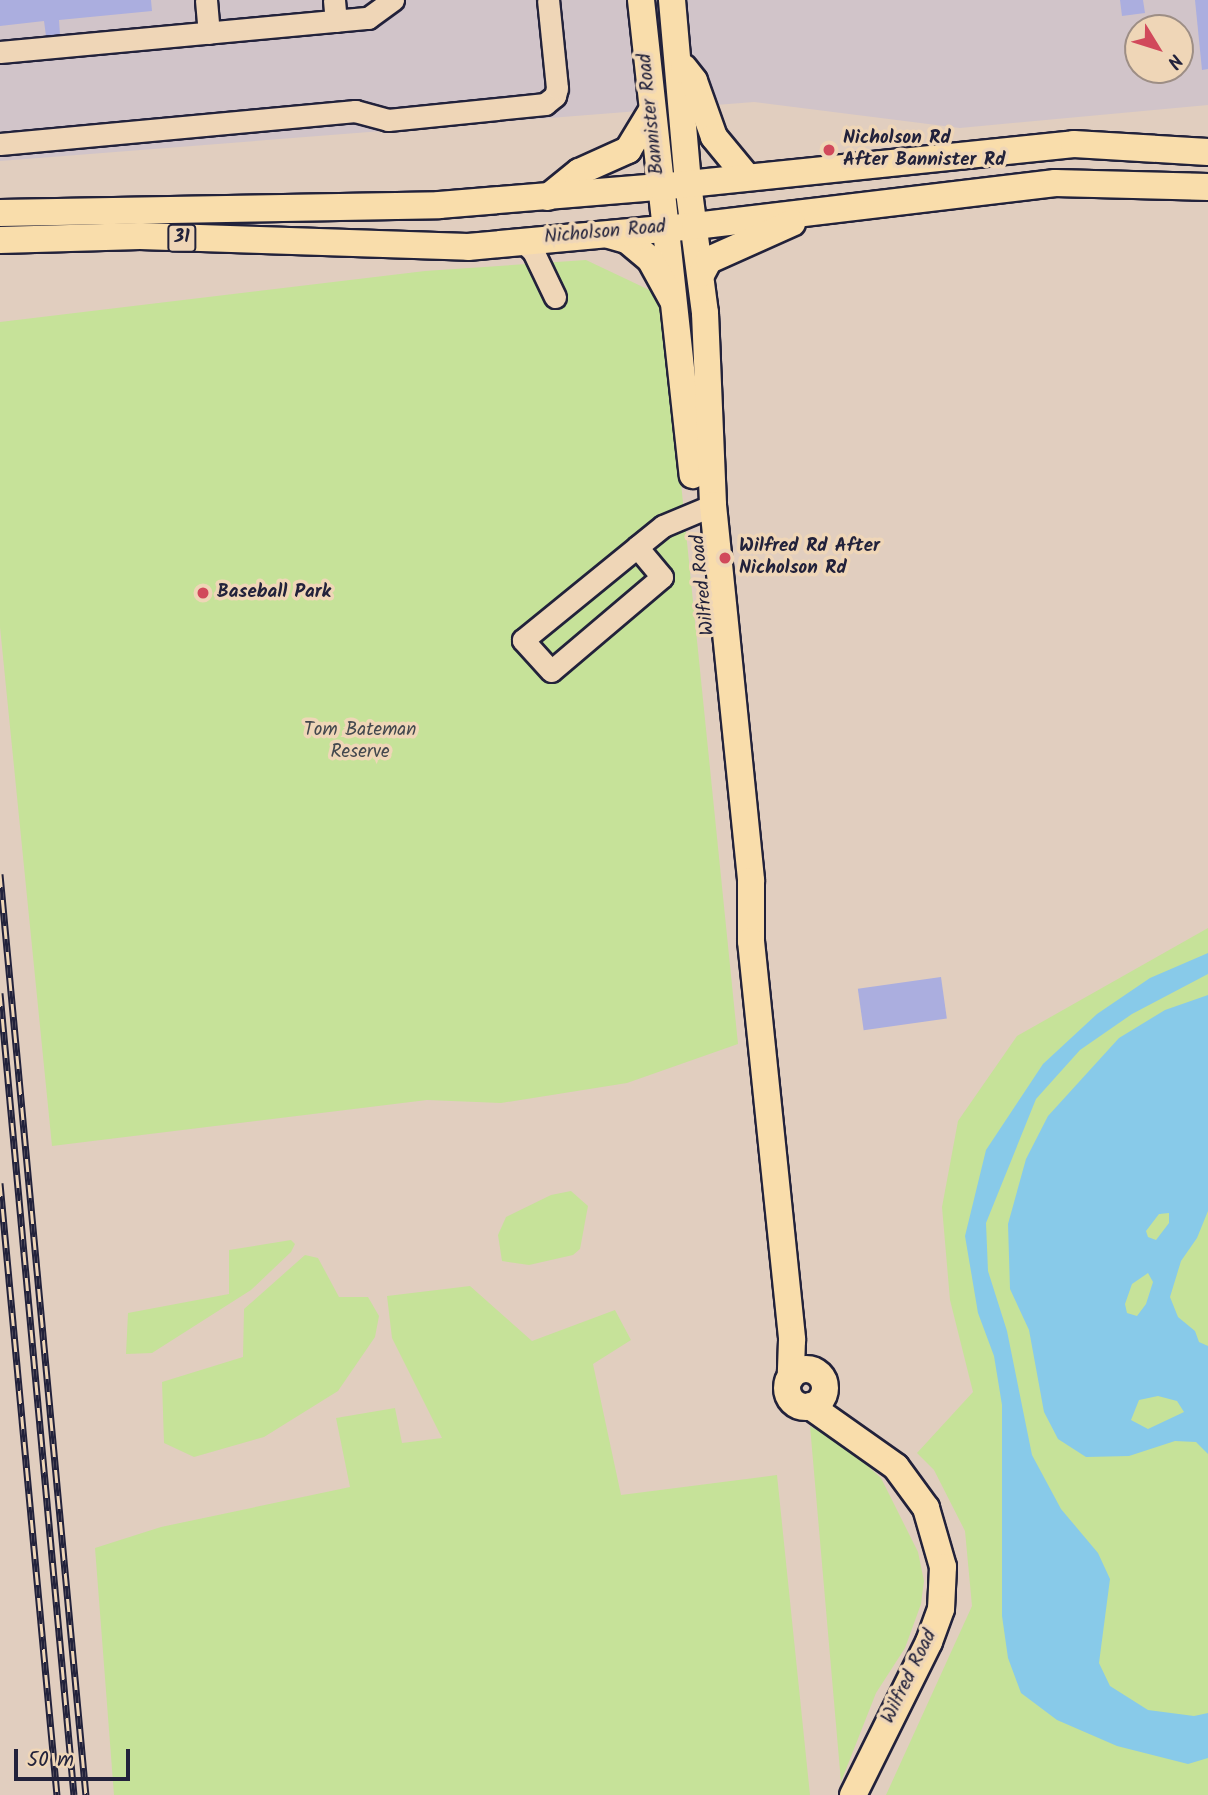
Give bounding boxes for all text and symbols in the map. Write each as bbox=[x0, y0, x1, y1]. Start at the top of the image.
north arrow bbox=[1124, 14, 1194, 84]
text: N bbox=[1158, 47, 1189, 75]
street label: Bannister Road bbox=[634, 52, 670, 176]
place label: Nicholson Rd After Bannister Rd bbox=[843, 128, 1005, 172]
marker: Nicholson Rd After Bannister Rd bbox=[821, 142, 837, 158]
street label: Nicholson Road bbox=[543, 216, 667, 250]
road number: 31 bbox=[166, 224, 198, 252]
street label: Wilfred Road bbox=[687, 533, 721, 637]
place label: Wilfred Rd After Nicholson Rd bbox=[739, 536, 880, 580]
marker: Wilfred Rd After Nicholson Rd bbox=[717, 550, 733, 566]
place label: Baseball Park bbox=[217, 582, 331, 604]
marker: Baseball Park bbox=[195, 585, 211, 601]
park label: Tom Bateman Reserve bbox=[304, 720, 416, 764]
street label: Wilfred Road bbox=[878, 1627, 942, 1727]
scale bar bbox=[18, 1736, 133, 1780]
text: 50 m bbox=[27, 1744, 74, 1777]

